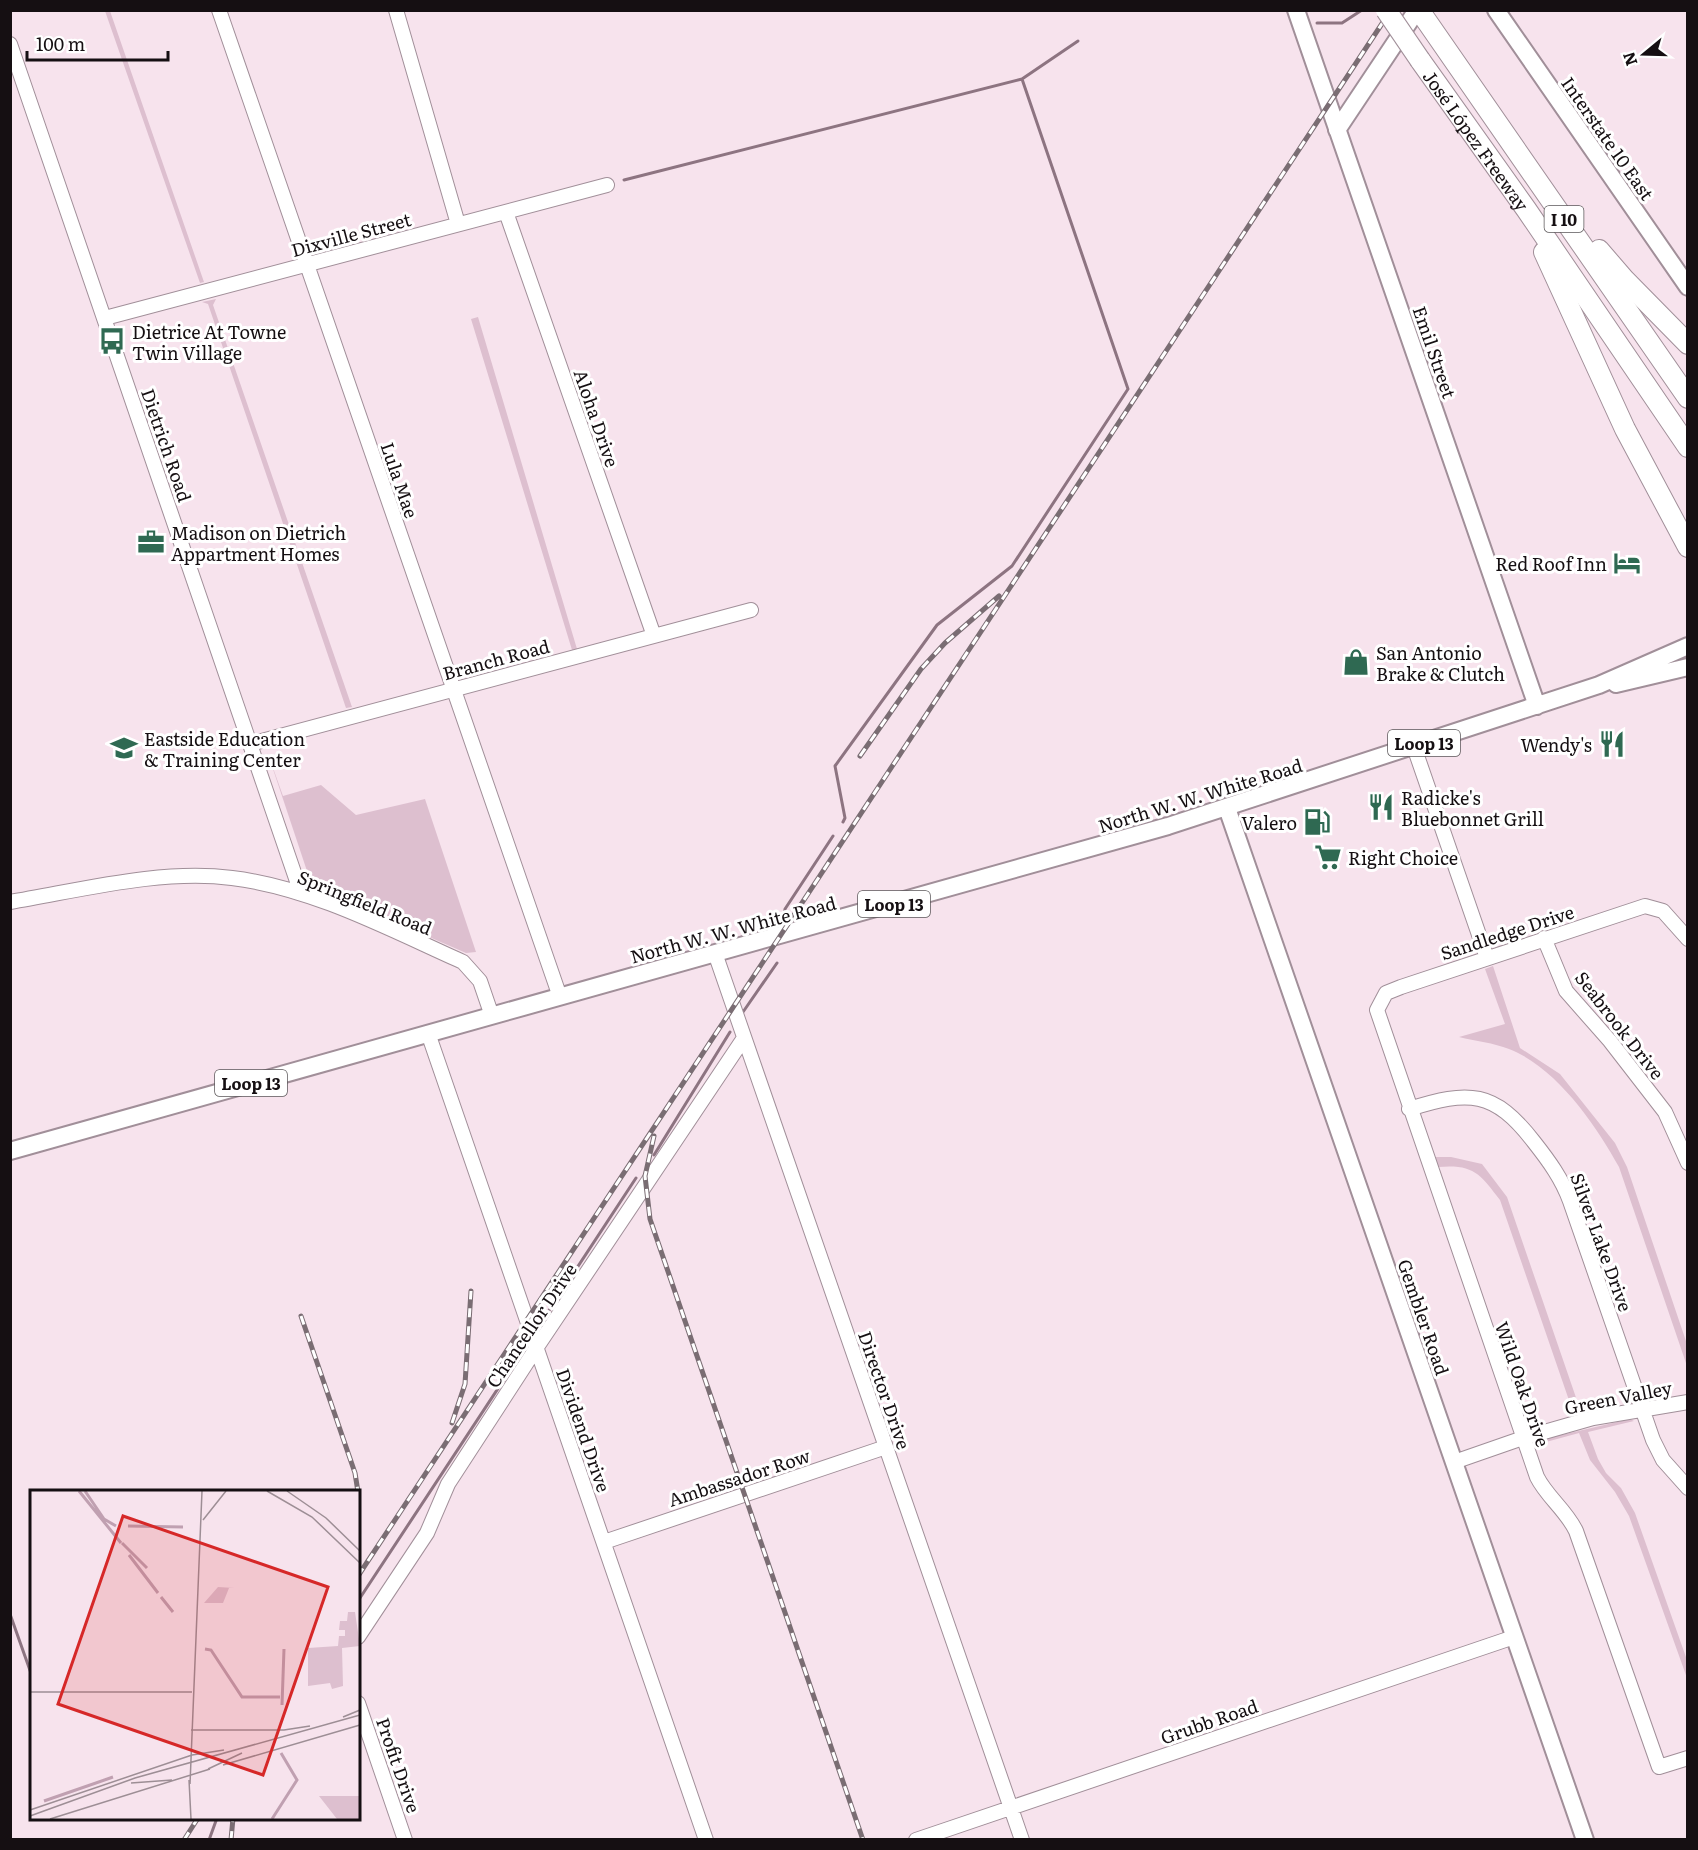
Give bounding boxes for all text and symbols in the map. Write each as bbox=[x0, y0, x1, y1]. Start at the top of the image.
scale bar bbox=[27, 24, 168, 62]
north arrow bbox=[1614, 24, 1674, 84]
text: 100 m bbox=[36, 30, 85, 57]
text: N bbox=[1615, 49, 1642, 69]
street label: José López Freeway bbox=[1417, 64, 1537, 216]
street label: Interstate 10 East bbox=[1555, 71, 1661, 206]
street label: Dixville Street bbox=[288, 205, 415, 263]
road number: I 10 bbox=[1544, 206, 1584, 232]
street label: Emil Street bbox=[1407, 302, 1464, 402]
place label: Dietrice At Towne Twin Village bbox=[132, 318, 286, 366]
bus stop icon: Dietrice At Towne Twin Village bbox=[97, 326, 127, 356]
street label: Aloha Drive bbox=[568, 365, 626, 471]
street label: Dietrich Road bbox=[135, 385, 199, 505]
street label: Lula Mae bbox=[374, 439, 426, 521]
place label: Madison on Dietrich Appartment Homes bbox=[171, 519, 346, 567]
office icon: Madison on Dietrich Appartment Homes bbox=[136, 527, 166, 557]
hotel icon: Red Roof Inn bbox=[1612, 548, 1642, 578]
place label: Red Roof Inn bbox=[1495, 550, 1607, 577]
street label: Branch Road bbox=[439, 632, 553, 686]
place label: San Antonio Brake & Clutch bbox=[1376, 639, 1505, 687]
shop icon: San Antonio Brake & Clutch bbox=[1341, 647, 1371, 677]
place label: Eastside Education & Training Center bbox=[144, 725, 305, 773]
restaurant icon: Wendy's bbox=[1597, 729, 1627, 759]
road number: Loop 13 bbox=[1388, 730, 1460, 756]
place label: Wendy's bbox=[1520, 731, 1592, 758]
school or university icon: Eastside Education & Training Center bbox=[109, 733, 139, 763]
street label: North W. W. White Road bbox=[1095, 751, 1305, 839]
place label: Radicke's Bluebonnet Grill bbox=[1401, 784, 1544, 832]
restaurant icon: Radicke's Bluebonnet Grill bbox=[1366, 792, 1396, 822]
fuel station icon: Valero bbox=[1302, 807, 1332, 837]
place label: Valero bbox=[1241, 809, 1297, 836]
supermarket icon: Right Choice bbox=[1313, 842, 1343, 872]
place label: Right Choice bbox=[1348, 844, 1458, 871]
street label: Springfield Road bbox=[294, 863, 436, 941]
street label: North W. W. White Road bbox=[627, 888, 839, 970]
road number: Loop 13 bbox=[858, 891, 930, 917]
street label: Sandledge Drive bbox=[1437, 898, 1577, 966]
street label: Seabrook Drive bbox=[1569, 965, 1671, 1085]
road number: Loop 13 bbox=[215, 1070, 287, 1096]
street label: Silver Lake Drive bbox=[1564, 1169, 1640, 1315]
street label: Gembler Road bbox=[1392, 1255, 1456, 1379]
street label: Chancellor Drive bbox=[479, 1257, 583, 1393]
street label: Wild Oak Drive bbox=[1489, 1318, 1557, 1450]
street label: Director Drive bbox=[852, 1327, 918, 1453]
street label: Dividend Drive bbox=[550, 1364, 618, 1496]
street label: Green Valley bbox=[1562, 1373, 1675, 1421]
street label: Ambassador Row bbox=[665, 1441, 814, 1513]
inset map bbox=[30, 1490, 360, 1820]
street label: Grubb Road bbox=[1157, 1692, 1261, 1750]
street label: Profit Drive bbox=[370, 1714, 428, 1816]

